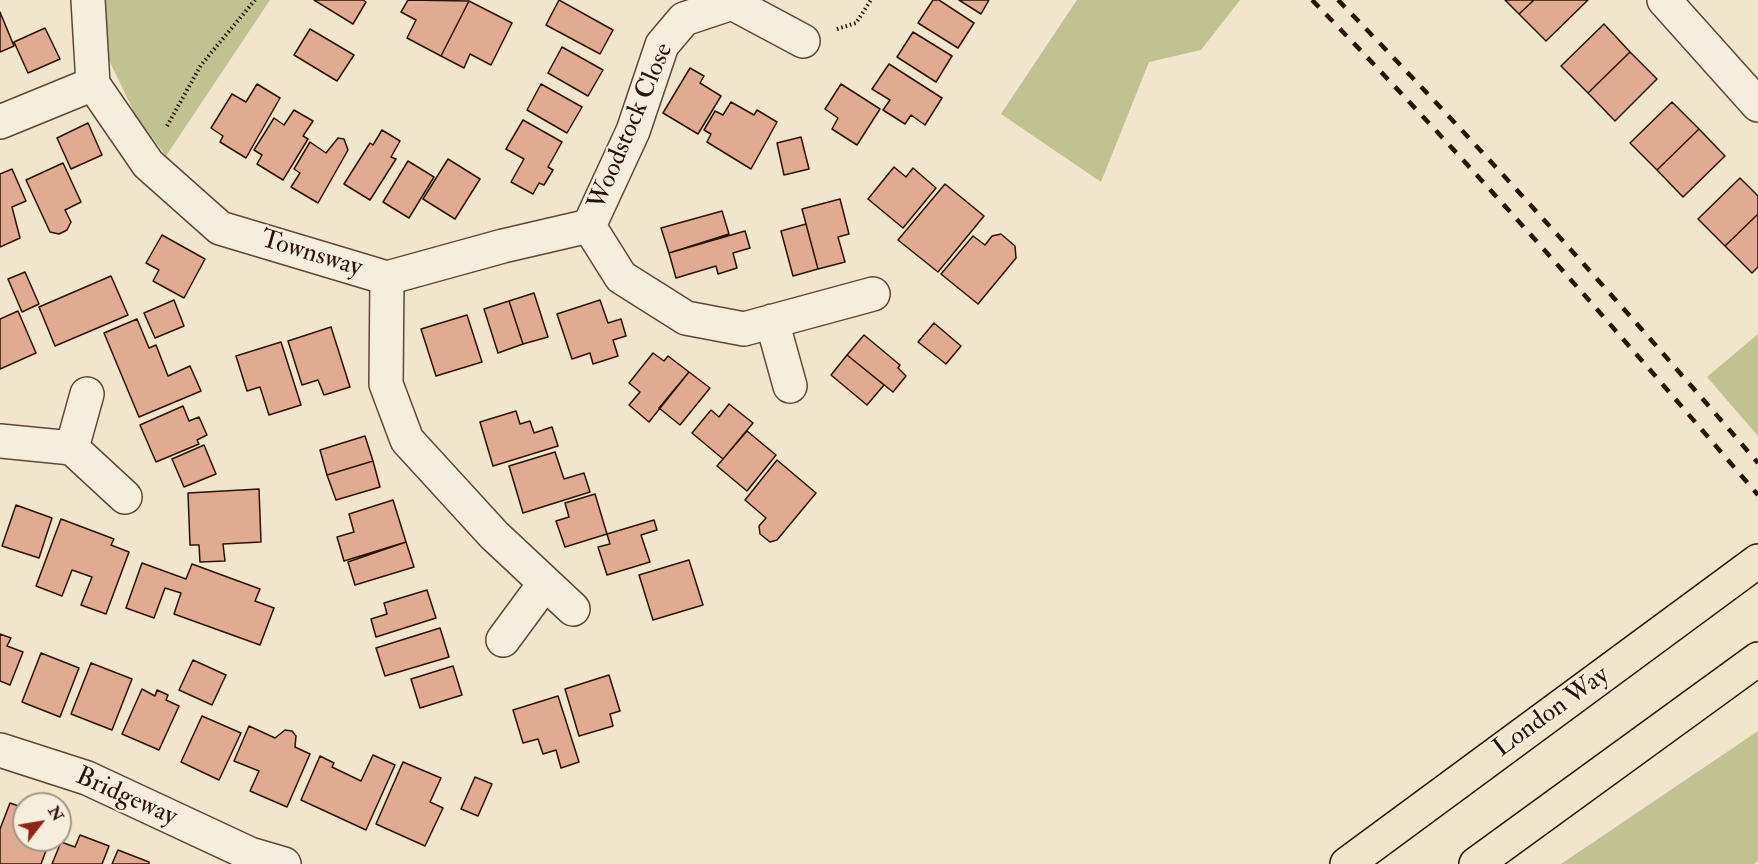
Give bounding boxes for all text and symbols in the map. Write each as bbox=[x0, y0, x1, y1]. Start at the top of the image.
street label: Woodstock Close bbox=[583, 39, 681, 215]
street label: Townsway bbox=[256, 225, 366, 285]
street label: London Way bbox=[1488, 661, 1616, 765]
street label: Bridgeway bbox=[70, 762, 182, 834]
north arrow bbox=[12, 792, 72, 852]
text: N bbox=[43, 802, 68, 825]

